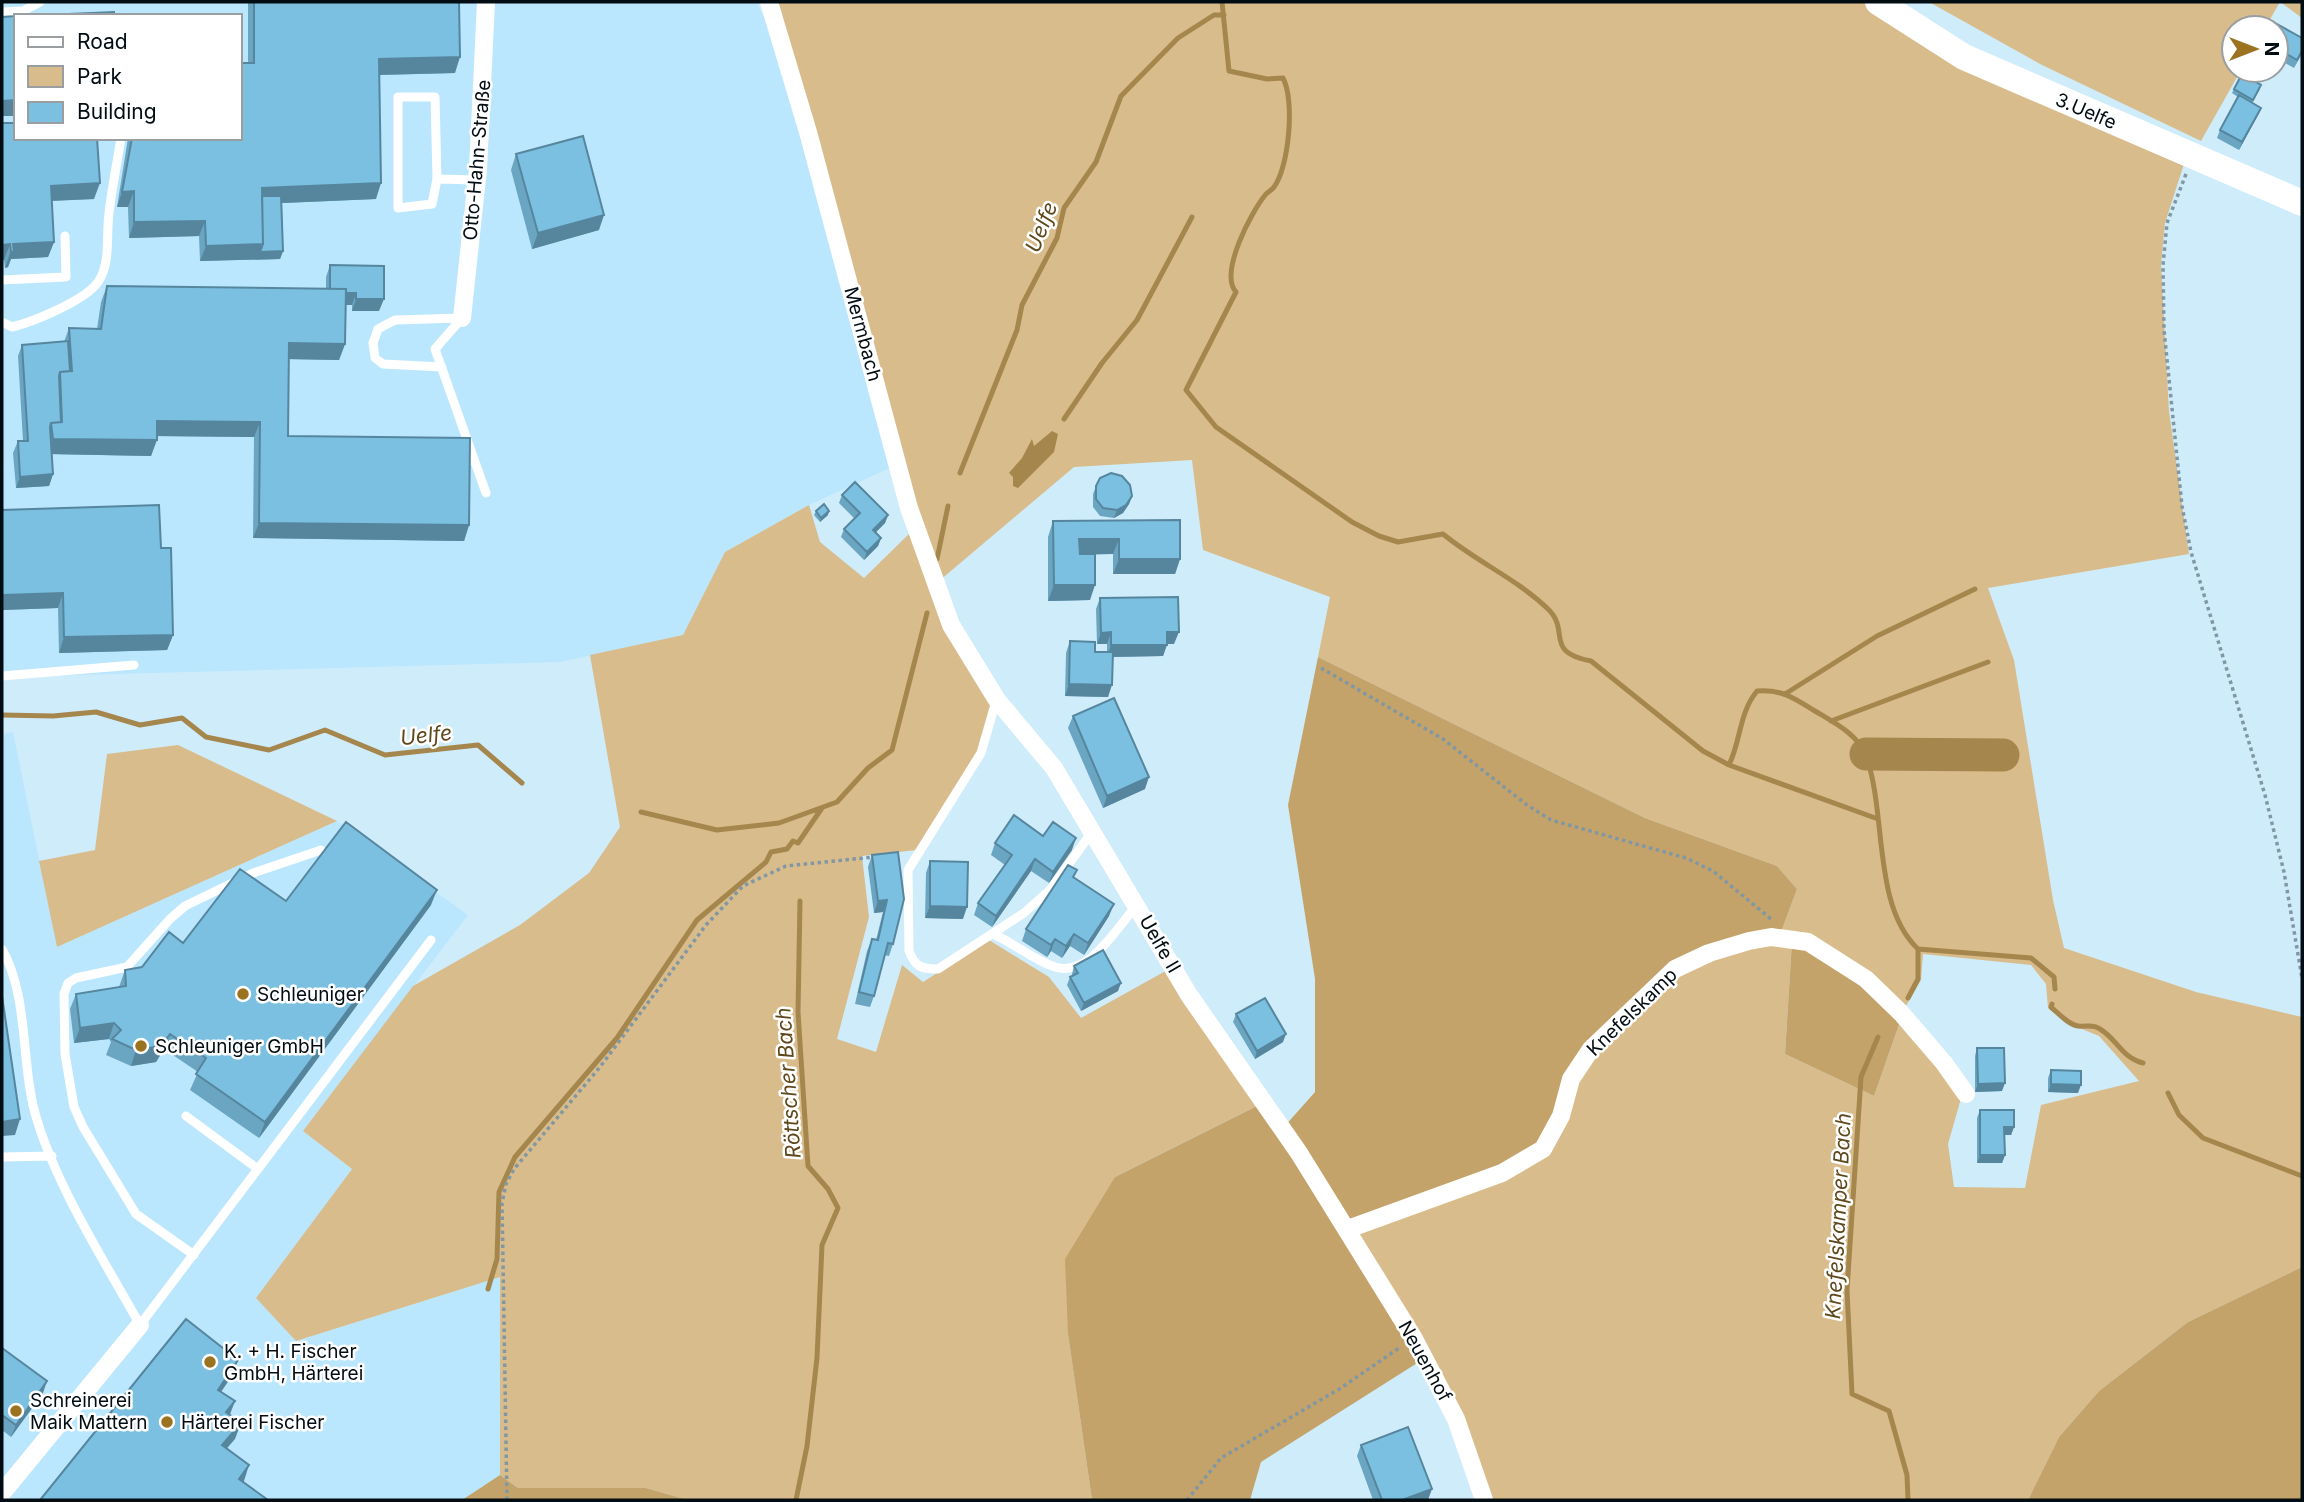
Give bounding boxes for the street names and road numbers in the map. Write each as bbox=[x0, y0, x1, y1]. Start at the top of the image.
street label: Otto-Hahn-Straße bbox=[459, 79, 495, 241]
street label: 3.Uelfe bbox=[2052, 88, 2120, 134]
street label: Mermbach bbox=[839, 284, 887, 384]
street label: Uelfe II bbox=[1134, 911, 1186, 977]
street label: Knefelskamp bbox=[1582, 963, 1682, 1061]
street label: Neuenhof bbox=[1393, 1317, 1457, 1405]

